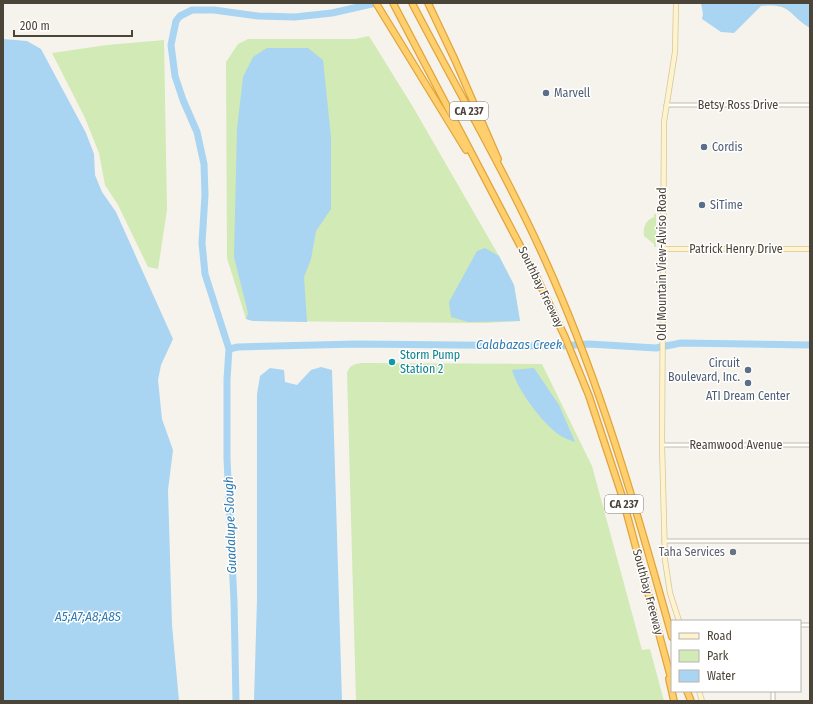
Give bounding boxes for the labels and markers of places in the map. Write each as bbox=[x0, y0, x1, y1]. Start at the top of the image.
place label: Marvell bbox=[554, 86, 590, 100]
marker: Marvell bbox=[541, 88, 551, 98]
place label: Cordis bbox=[712, 140, 743, 154]
marker: Cordis bbox=[699, 142, 709, 152]
place label: SiTime bbox=[710, 198, 743, 212]
marker: SiTime bbox=[697, 200, 707, 210]
place label: Storm Pump Station 2 bbox=[400, 348, 460, 376]
place label: Circuit Boulevard, Inc. bbox=[668, 356, 740, 384]
marker: Storm Pump Station 2 bbox=[387, 357, 397, 367]
marker: Circuit Boulevard, Inc. bbox=[743, 365, 753, 375]
marker: ATI Dream Center bbox=[743, 378, 753, 388]
place label: ATI Dream Center bbox=[706, 389, 791, 403]
place label: Taha Services bbox=[659, 545, 725, 559]
marker: Taha Services bbox=[728, 547, 738, 557]

